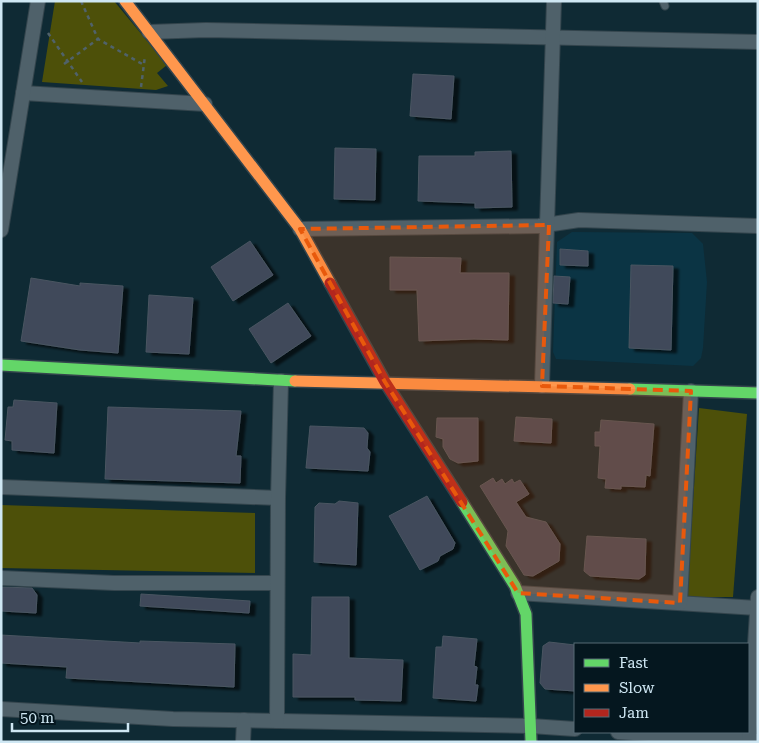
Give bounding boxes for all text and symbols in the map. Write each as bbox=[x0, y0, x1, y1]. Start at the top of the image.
legend bbox=[574, 643, 749, 733]
text: Fast bbox=[619, 654, 649, 672]
text: Slow bbox=[619, 679, 655, 697]
scale bar bbox=[12, 700, 129, 732]
text: Jam bbox=[619, 704, 649, 722]
text: 50 m bbox=[20, 709, 55, 727]

